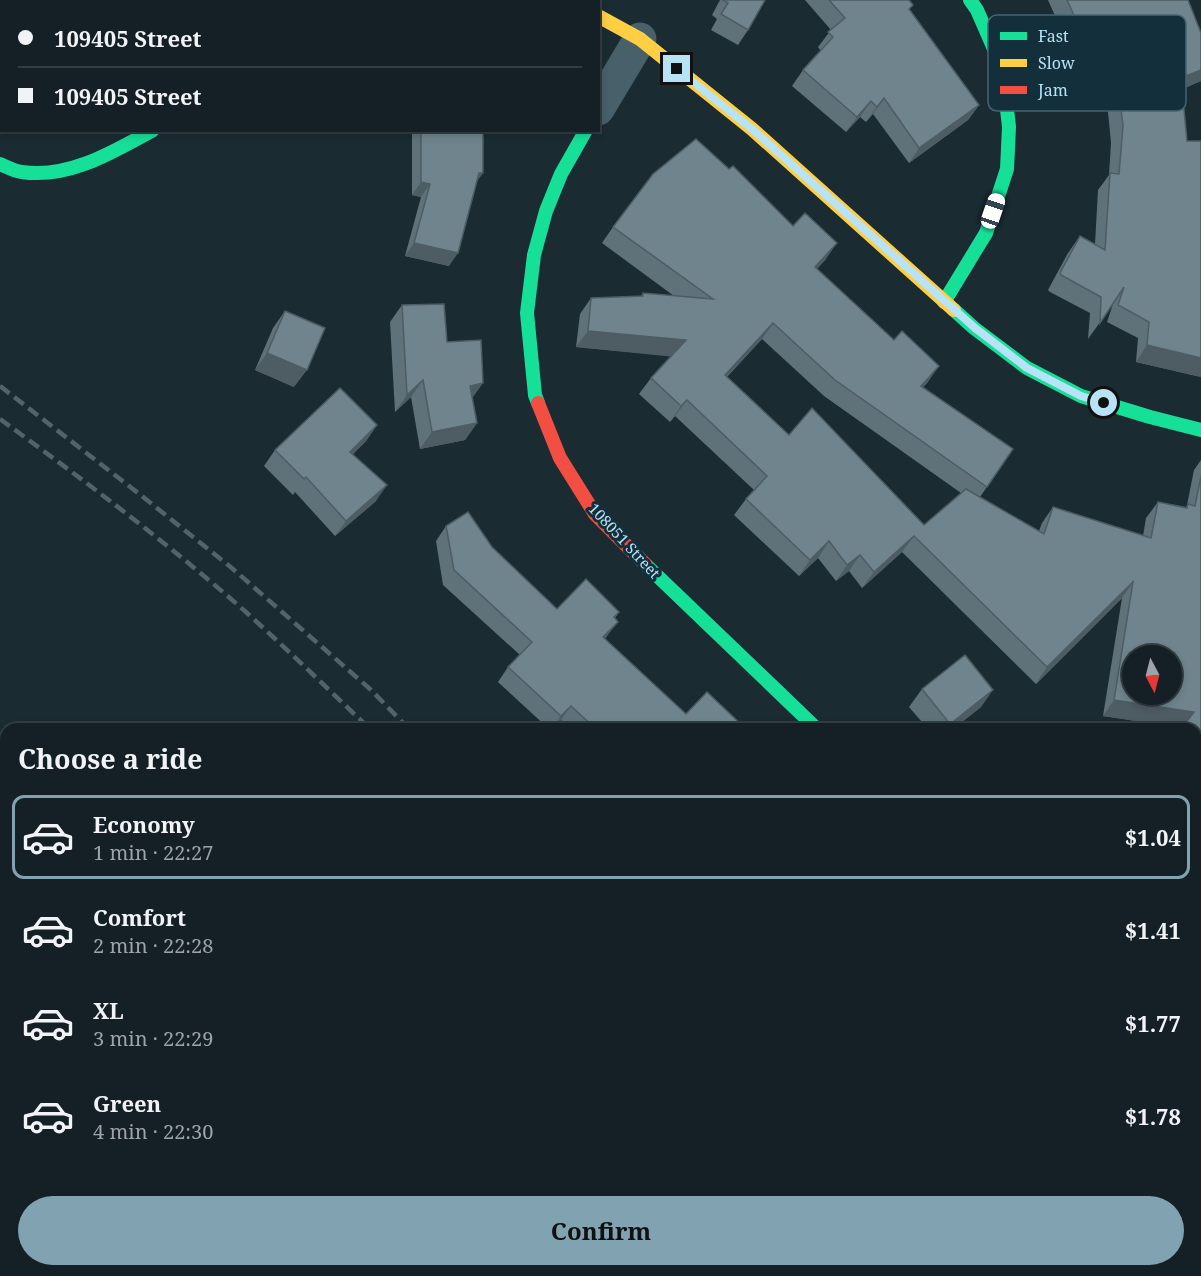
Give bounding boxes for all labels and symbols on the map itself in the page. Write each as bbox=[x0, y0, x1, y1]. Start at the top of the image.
legend bbox=[988, 15, 1186, 111]
text: Fast bbox=[1038, 25, 1069, 47]
text: Slow bbox=[1038, 52, 1075, 74]
route end bbox=[663, 55, 690, 82]
text: Jam bbox=[1037, 79, 1068, 101]
car bbox=[979, 191, 1007, 231]
route start bbox=[1090, 389, 1117, 416]
street label: 108051 Street bbox=[585, 498, 665, 582]
north arrow bbox=[1122, 645, 1182, 705]

